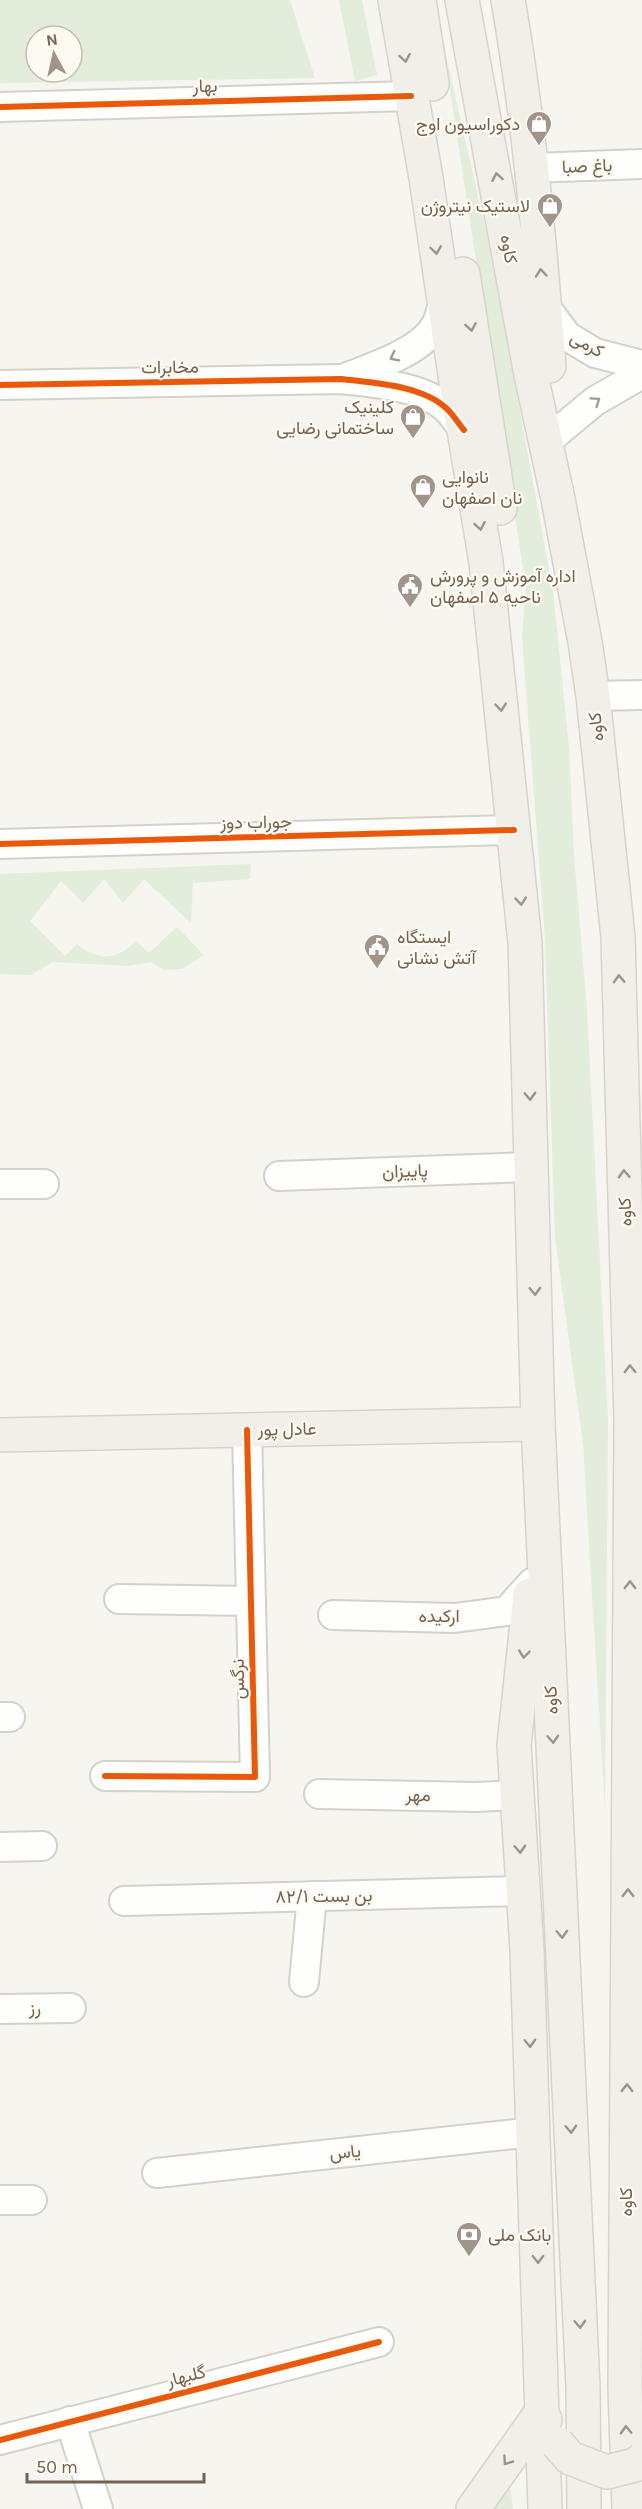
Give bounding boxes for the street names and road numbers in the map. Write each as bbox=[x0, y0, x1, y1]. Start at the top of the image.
street label: بهار bbox=[191, 75, 218, 97]
street label: باغ صبا bbox=[561, 154, 613, 179]
street label: کاوه bbox=[496, 233, 522, 265]
street label: کرمی bbox=[566, 326, 608, 362]
street label: مخابرات bbox=[141, 355, 199, 379]
street label: کاوه bbox=[584, 711, 608, 743]
street label: جوراب دوز bbox=[219, 810, 292, 834]
street label: پاییزان bbox=[382, 1159, 428, 1184]
street label: کاوه bbox=[613, 1197, 637, 1227]
street label: عادل پور bbox=[256, 1417, 317, 1442]
street label: ارکیده bbox=[418, 1605, 460, 1627]
street label: نرگس bbox=[227, 1658, 249, 1700]
street label: کاوه bbox=[539, 1685, 563, 1715]
street label: مهر bbox=[404, 1784, 431, 1806]
street label: بن بست ۸۲/۱ bbox=[275, 1884, 373, 1908]
street label: رز bbox=[28, 1997, 41, 2019]
street label: یاس bbox=[328, 2139, 362, 2165]
street label: کاوه bbox=[615, 2187, 637, 2217]
street label: گلبهار bbox=[163, 2361, 208, 2392]

